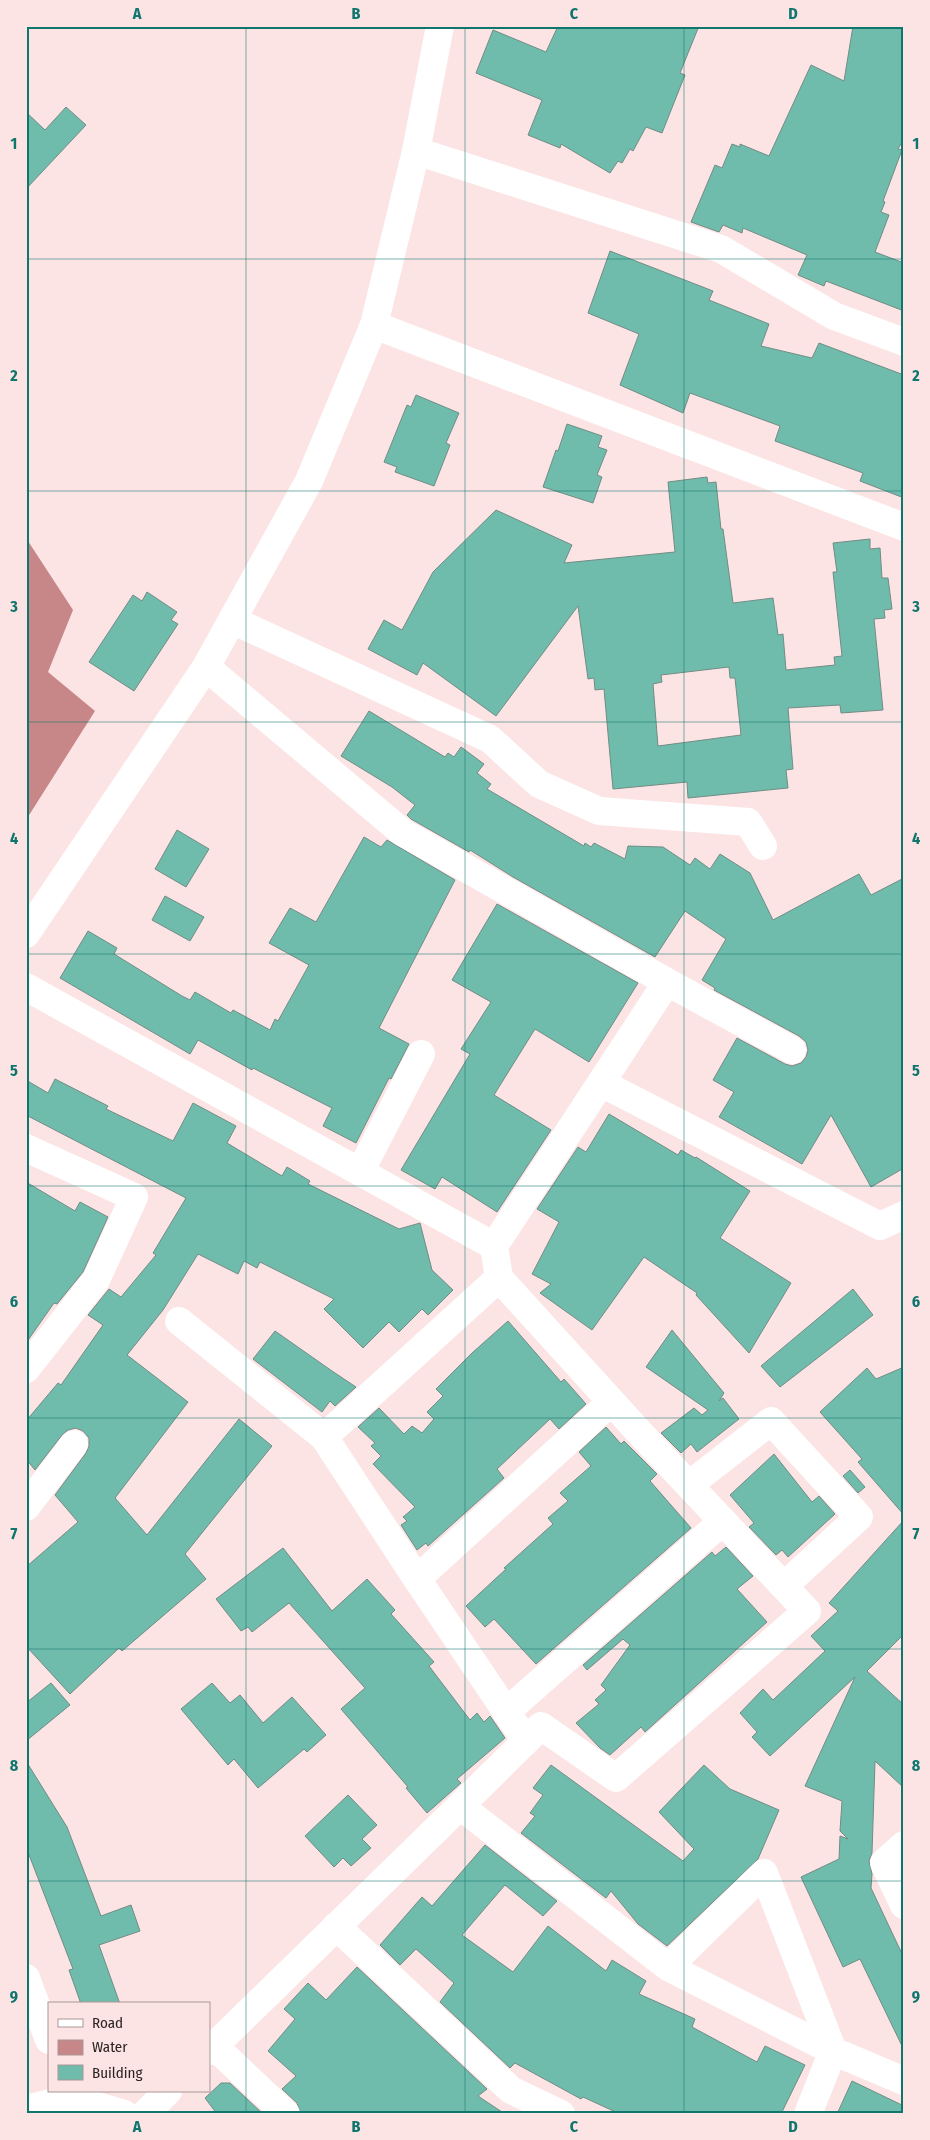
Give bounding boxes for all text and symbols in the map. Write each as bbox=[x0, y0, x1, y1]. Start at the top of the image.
text: A bbox=[132, 4, 142, 23]
text: B bbox=[352, 4, 361, 23]
text: C bbox=[570, 4, 579, 23]
text: D bbox=[788, 4, 798, 23]
text: 1 bbox=[11, 134, 17, 153]
text: 1 bbox=[913, 134, 919, 153]
text: 2 bbox=[9, 366, 18, 385]
text: 2 bbox=[911, 366, 920, 385]
text: 3 bbox=[9, 597, 18, 616]
text: 3 bbox=[911, 597, 920, 616]
text: 4 bbox=[10, 829, 18, 848]
text: 4 bbox=[912, 829, 920, 848]
text: 5 bbox=[10, 1061, 18, 1080]
text: 5 bbox=[912, 1061, 920, 1080]
text: 6 bbox=[10, 1292, 18, 1311]
text: 6 bbox=[912, 1292, 920, 1311]
text: 7 bbox=[11, 1524, 18, 1543]
text: 7 bbox=[913, 1524, 920, 1543]
text: 8 bbox=[10, 1756, 19, 1775]
text: 8 bbox=[912, 1756, 921, 1775]
text: 9 bbox=[10, 1987, 18, 2006]
text: 9 bbox=[912, 1987, 920, 2006]
legend bbox=[48, 2002, 210, 2092]
text: Road bbox=[92, 2014, 123, 2032]
text: Water bbox=[92, 2038, 128, 2056]
text: Building bbox=[92, 2064, 143, 2082]
text: A bbox=[132, 2117, 142, 2136]
text: B bbox=[352, 2117, 361, 2136]
text: C bbox=[570, 2117, 579, 2136]
text: D bbox=[788, 2117, 798, 2136]

